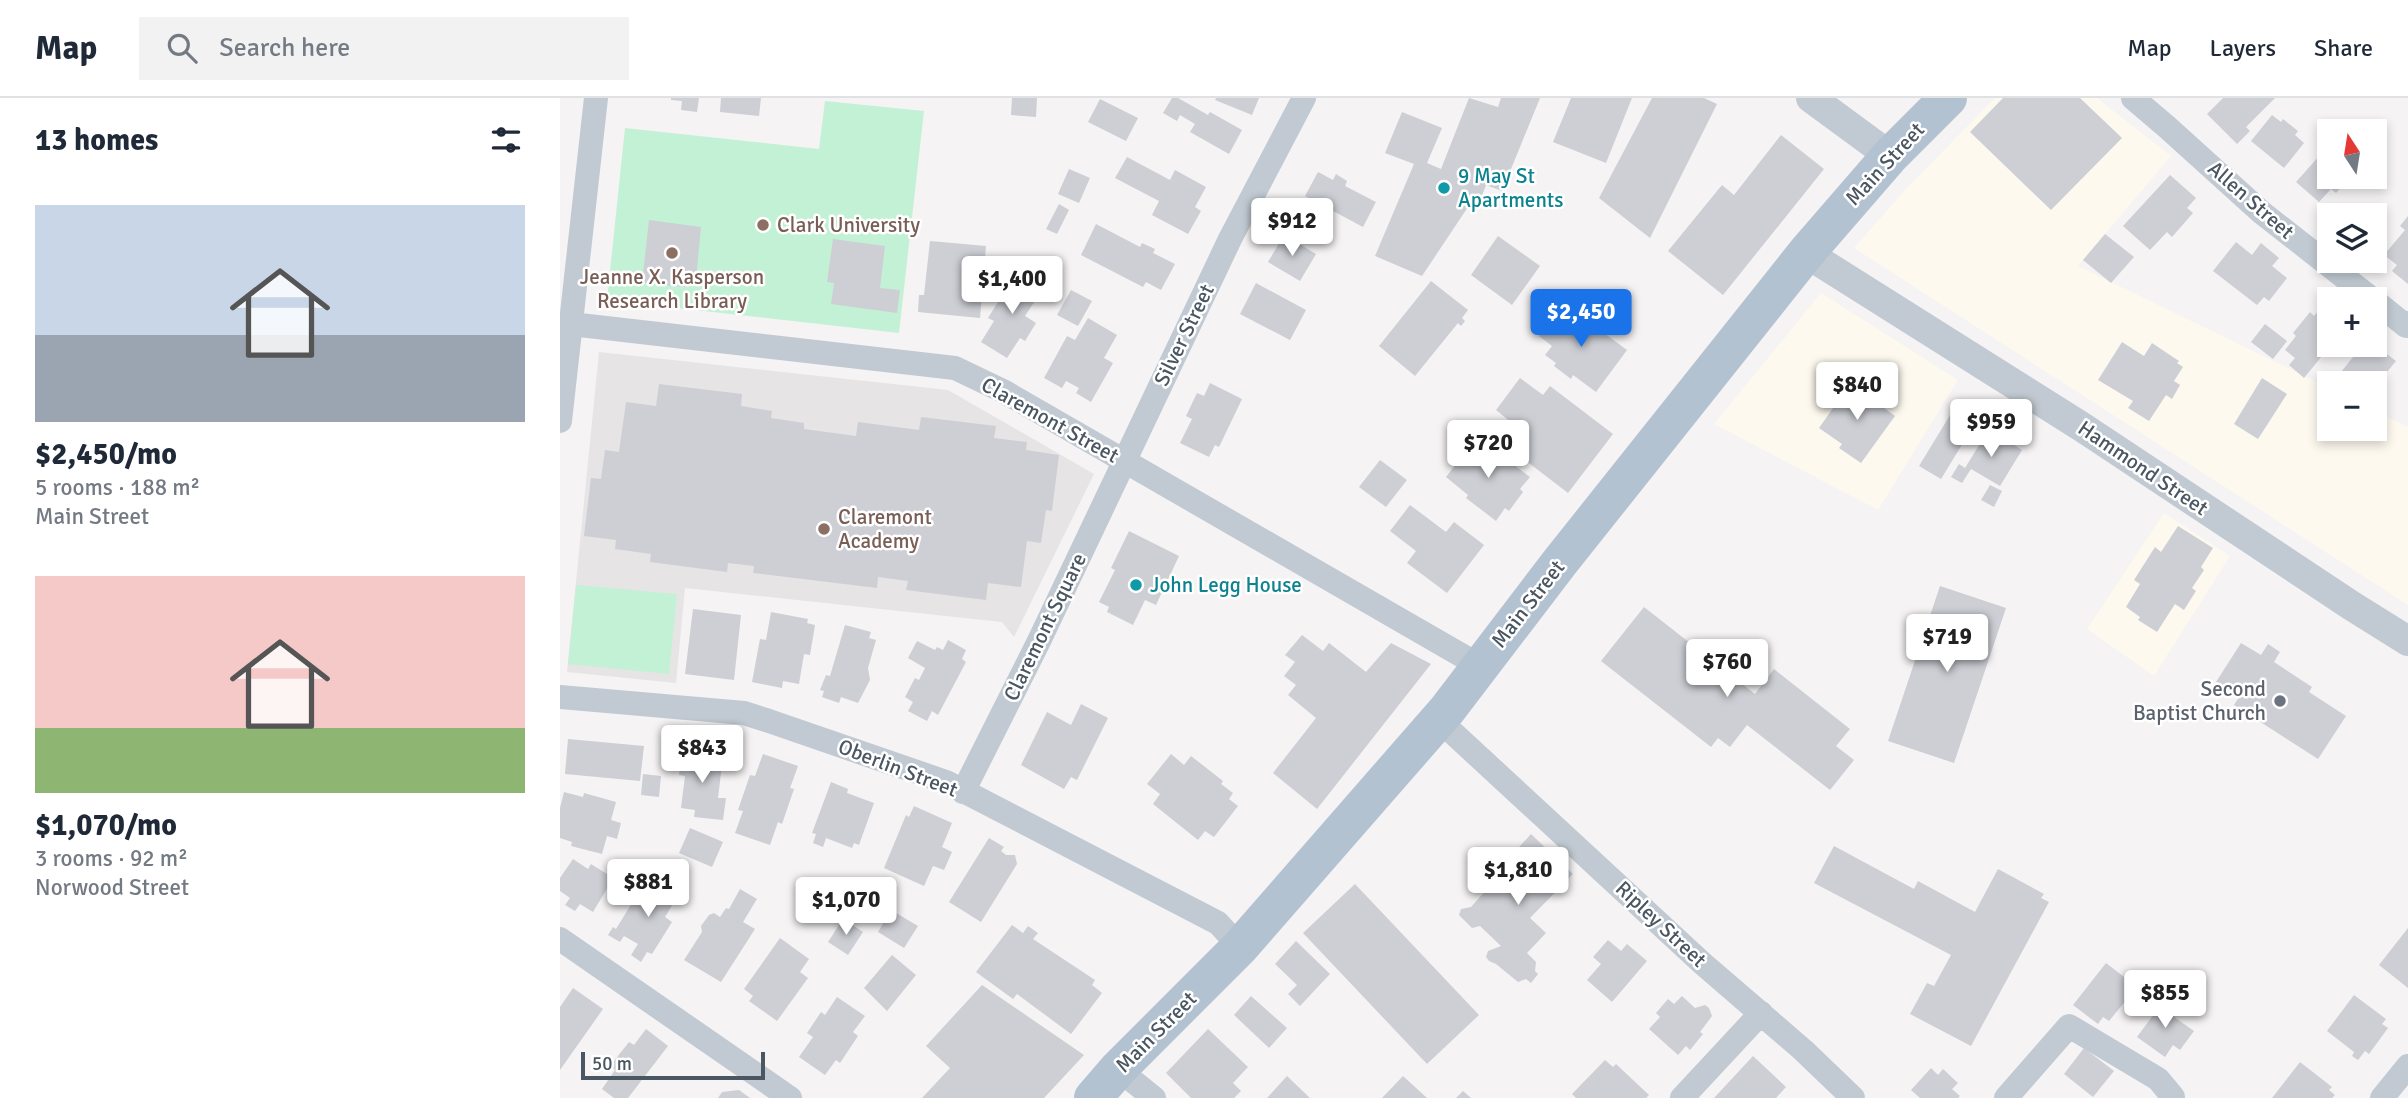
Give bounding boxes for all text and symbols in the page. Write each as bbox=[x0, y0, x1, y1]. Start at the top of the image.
search box bbox=[139, 17, 629, 80]
text: Map bbox=[35, 28, 97, 69]
icon: search bbox=[163, 29, 201, 67]
text: Search here bbox=[219, 32, 350, 64]
text: Map bbox=[2127, 33, 2172, 63]
text: Layers bbox=[2210, 33, 2276, 63]
text: Share bbox=[2314, 33, 2373, 63]
street label: Main Street bbox=[1840, 117, 1930, 211]
north arrow bbox=[2317, 119, 2387, 189]
map controls bbox=[2317, 119, 2387, 441]
icon: filters bbox=[487, 121, 525, 159]
text: 13 homes bbox=[35, 122, 158, 159]
street label: Allen Street bbox=[2203, 155, 2299, 245]
place label: 9 May St Apartments bbox=[1458, 163, 1563, 213]
marker: 9 May St Apartments bbox=[1436, 180, 1452, 196]
pin: $912 bbox=[1251, 198, 1333, 258]
button: layers bbox=[2317, 203, 2387, 273]
text: $912 bbox=[1267, 206, 1317, 235]
place label: Clark University bbox=[777, 212, 920, 238]
marker: Clark University bbox=[755, 217, 771, 233]
marker: Jeanne X. Kasperson Research Library bbox=[664, 245, 680, 261]
icon: home bbox=[217, 250, 343, 376]
pin: $1,400 bbox=[955, 256, 1069, 316]
place label: Jeanne X. Kasperson Research Library bbox=[580, 264, 764, 314]
text: $1,400 bbox=[978, 264, 1046, 293]
street label: Silver Street bbox=[1148, 280, 1220, 390]
button: + bbox=[2317, 287, 2387, 357]
pin: $2,450 bbox=[1524, 289, 1638, 349]
text: $2,450 bbox=[1547, 297, 1615, 326]
pin: $840 bbox=[1816, 362, 1898, 422]
text: $840 bbox=[1832, 370, 1882, 399]
button: − bbox=[2317, 371, 2387, 441]
street label: Claremont Street bbox=[977, 372, 1123, 468]
pin: $959 bbox=[1950, 400, 2032, 459]
text: $959 bbox=[1966, 407, 2016, 436]
street label: Hammond Street bbox=[2073, 415, 2213, 521]
pin: $720 bbox=[1447, 420, 1529, 480]
text: $720 bbox=[1463, 428, 1513, 457]
text: $2,450/mo bbox=[35, 436, 177, 473]
text: 5 rooms · 188 m² bbox=[35, 473, 200, 502]
text: Main Street bbox=[35, 502, 149, 531]
place label: Claremont Academy bbox=[838, 504, 932, 554]
marker: Claremont Academy bbox=[816, 521, 832, 537]
street label: Claremont Square bbox=[998, 549, 1092, 705]
street label: Main Street bbox=[1486, 555, 1570, 653]
place label: John Legg House bbox=[1150, 572, 1302, 598]
marker: John Legg House bbox=[1128, 577, 1144, 593]
pin: $719 bbox=[1906, 614, 1988, 674]
icon: home bbox=[217, 621, 343, 747]
text: $719 bbox=[1922, 622, 1972, 651]
pin: $760 bbox=[1686, 640, 1768, 699]
text: $760 bbox=[1702, 647, 1752, 676]
place label: Second Baptist Church bbox=[2133, 676, 2266, 726]
marker: Second Baptist Church bbox=[2272, 693, 2288, 709]
pin: $843 bbox=[661, 726, 743, 785]
text: $843 bbox=[677, 733, 727, 762]
street label: Oberlin Street bbox=[835, 733, 961, 803]
text: $1,070/mo bbox=[35, 807, 177, 844]
text: 3 rooms · 92 m² bbox=[35, 844, 188, 873]
pin: $1,810 bbox=[1461, 848, 1575, 907]
text: $1,810 bbox=[1484, 855, 1552, 884]
pin: $881 bbox=[607, 860, 689, 919]
text: $881 bbox=[623, 867, 673, 896]
text: Norwood Street bbox=[35, 873, 189, 902]
street label: Ripley Street bbox=[1610, 875, 1712, 973]
pin: $1,070 bbox=[789, 878, 903, 937]
text: $1,070 bbox=[812, 885, 880, 914]
pin: $855 bbox=[2124, 970, 2206, 1030]
text: $855 bbox=[2140, 978, 2190, 1007]
street label: Main Street bbox=[1110, 986, 1202, 1078]
scale bar bbox=[581, 1049, 765, 1081]
text: 50 m bbox=[592, 1052, 632, 1076]

